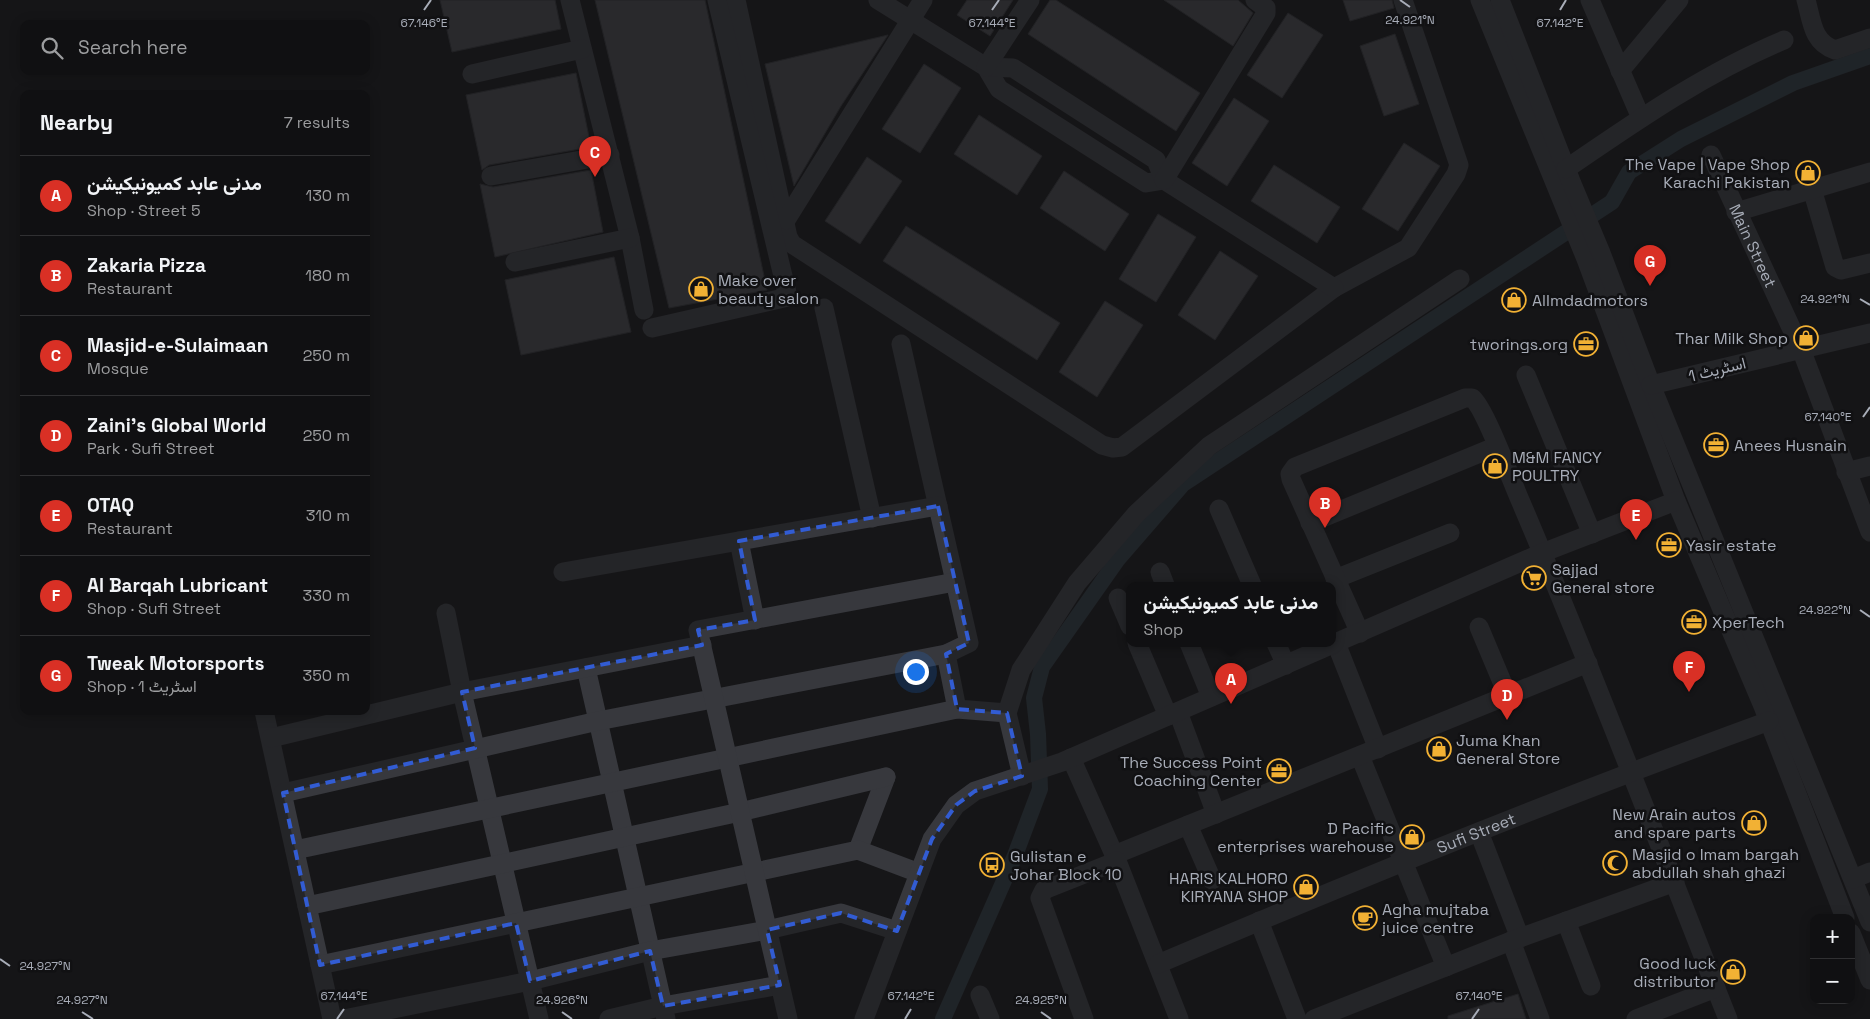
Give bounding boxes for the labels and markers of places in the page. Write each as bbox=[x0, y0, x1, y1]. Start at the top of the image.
pin: C bbox=[579, 136, 611, 177]
place label: The Vape | Vape Shop Karachi Pakistan bbox=[1625, 154, 1790, 193]
shop icon: The Vape | Vape Shop Karachi Pakistan bbox=[1795, 160, 1821, 186]
pin: G bbox=[1634, 245, 1666, 286]
place label: Make over beauty salon bbox=[718, 270, 819, 309]
shop icon: Make over beauty salon bbox=[688, 276, 714, 302]
shop icon: AlImdadmotors bbox=[1501, 287, 1527, 313]
place label: AlImdadmotors bbox=[1532, 290, 1648, 311]
shop icon: Thar Milk Shop bbox=[1793, 325, 1819, 351]
place label: Thar Milk Shop bbox=[1675, 328, 1788, 349]
office icon: tworings.org bbox=[1573, 331, 1599, 357]
place label: tworings.org bbox=[1470, 334, 1568, 355]
office icon: Anees Husnain bbox=[1703, 432, 1729, 458]
place label: Anees Husnain bbox=[1734, 435, 1847, 456]
place label: M&M FANCY POULTRY bbox=[1512, 447, 1602, 486]
shop icon: M&M FANCY POULTRY bbox=[1482, 453, 1508, 479]
pin: B bbox=[1309, 487, 1341, 528]
pin: E bbox=[1620, 499, 1652, 540]
office icon: Yasir estate bbox=[1656, 532, 1682, 558]
place label: Yasir estate bbox=[1686, 535, 1776, 556]
place label: Sajjad General store bbox=[1552, 559, 1655, 598]
supermarket icon: Sajjad General store bbox=[1521, 565, 1547, 591]
office icon: XperTech bbox=[1681, 609, 1707, 635]
place label: XperTech bbox=[1712, 612, 1785, 633]
pin: F bbox=[1673, 651, 1705, 692]
pin: A bbox=[1215, 663, 1247, 704]
pin: D bbox=[1491, 679, 1523, 720]
place label: Juma Khan General Store bbox=[1456, 730, 1560, 769]
shop icon: Juma Khan General Store bbox=[1426, 736, 1452, 762]
place label: The Success Point Coaching Center bbox=[1120, 752, 1262, 791]
office icon: The Success Point Coaching Center bbox=[1266, 758, 1292, 784]
place label: New Arain autos and spare parts bbox=[1612, 804, 1736, 843]
shop icon: New Arain autos and spare parts bbox=[1741, 810, 1767, 836]
place label: D Pacific enterprises warehouse bbox=[1217, 818, 1394, 857]
shop icon: D Pacific enterprises warehouse bbox=[1399, 824, 1425, 850]
place label: Masjid o Imam bargah abdullah shah ghazi bbox=[1632, 844, 1799, 883]
place label: Gulistan e Johar Block 10 bbox=[1010, 846, 1122, 885]
mosque icon: Masjid o Imam bargah abdullah shah ghazi bbox=[1602, 850, 1628, 876]
bus stop icon: Gulistan e Johar Block 10 bbox=[979, 852, 1005, 878]
place label: HARIS KALHORO KIRYANA SHOP bbox=[1169, 868, 1288, 907]
shop icon: HARIS KALHORO KIRYANA SHOP bbox=[1293, 874, 1319, 900]
place label: Agha mujtaba juice centre bbox=[1381, 899, 1489, 938]
cafe icon: Agha mujtaba juice centre bbox=[1352, 905, 1378, 931]
place label: Good luck distributor bbox=[1633, 953, 1716, 992]
shop icon: Good luck distributor bbox=[1720, 959, 1746, 985]

